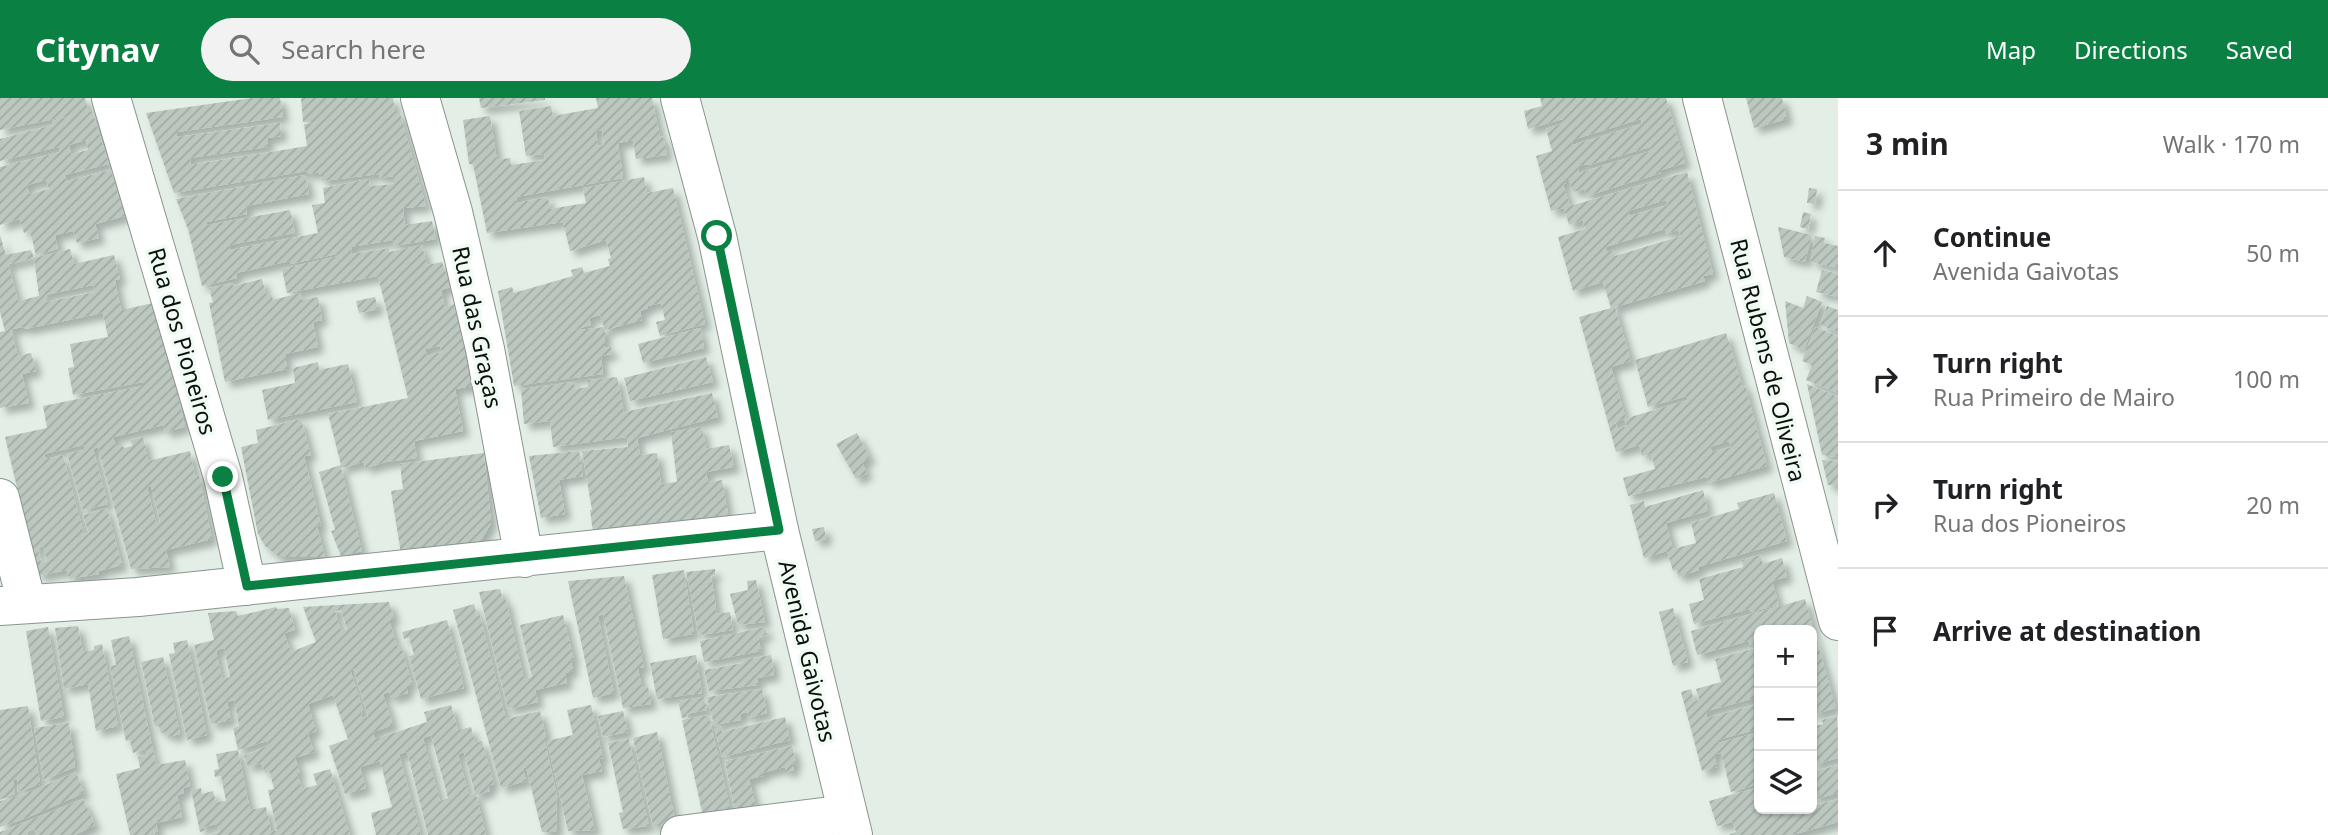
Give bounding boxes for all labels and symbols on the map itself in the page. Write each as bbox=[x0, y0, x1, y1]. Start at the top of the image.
route start bbox=[701, 220, 732, 251]
street label: Rua Rubens de Oliveira bbox=[1723, 235, 1815, 485]
street label: Rua das Graças bbox=[445, 243, 511, 411]
street label: Rua dos Pioneiros bbox=[141, 244, 225, 438]
route end bbox=[207, 461, 238, 492]
street label: Avenida Gaivotas bbox=[771, 557, 845, 745]

